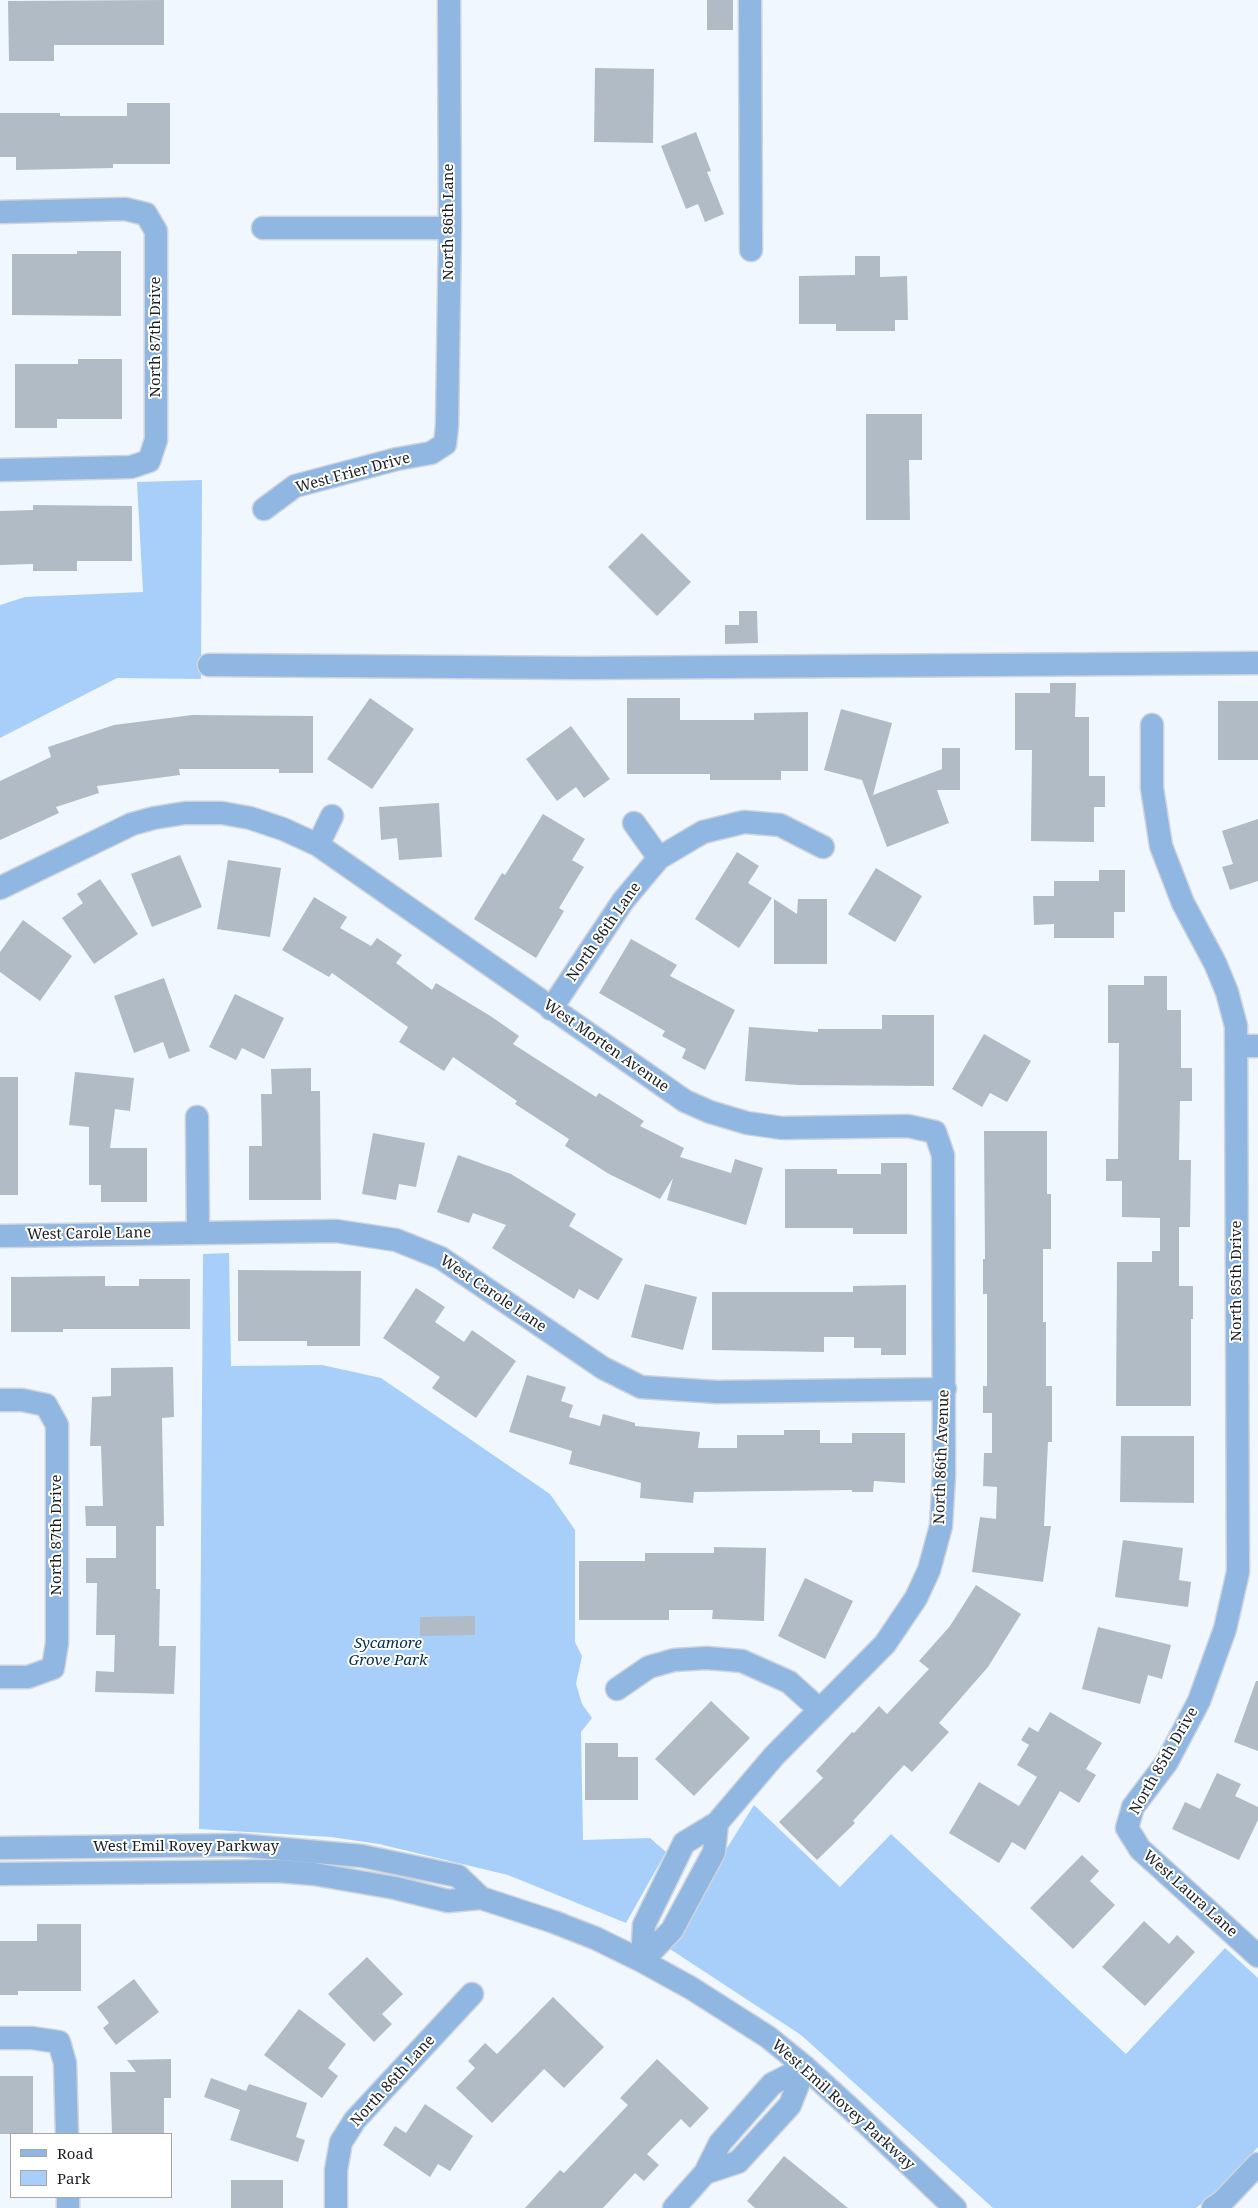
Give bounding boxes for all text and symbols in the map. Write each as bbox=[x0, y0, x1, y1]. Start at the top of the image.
street label: North 86th Lane bbox=[440, 164, 458, 280]
street label: North 87th Drive bbox=[147, 277, 165, 397]
street label: West Frier Drive bbox=[294, 449, 412, 497]
street label: North 86th Lane bbox=[563, 879, 645, 985]
street label: West Morten Avenue bbox=[540, 996, 672, 1096]
street label: North 85th Drive bbox=[1228, 1221, 1246, 1341]
street label: West Carole Lane bbox=[27, 1224, 151, 1244]
street label: West Carole Lane bbox=[436, 1252, 550, 1336]
street label: North 86th Avenue bbox=[931, 1389, 953, 1525]
street label: North 87th Drive bbox=[48, 1475, 66, 1595]
park label: Sycamore Grove Park bbox=[349, 1635, 427, 1670]
street label: North 85th Drive bbox=[1126, 1704, 1202, 1818]
street label: West Emil Rovey Parkway bbox=[93, 1838, 279, 1856]
street label: West Laura Lane bbox=[1139, 1847, 1241, 1941]
street label: North 86th Lane bbox=[347, 2032, 439, 2130]
street label: West Emil Rovey Parkway bbox=[768, 2036, 918, 2174]
legend bbox=[10, 2133, 172, 2198]
text: Road bbox=[57, 2143, 93, 2163]
text: Park bbox=[57, 2168, 90, 2188]

